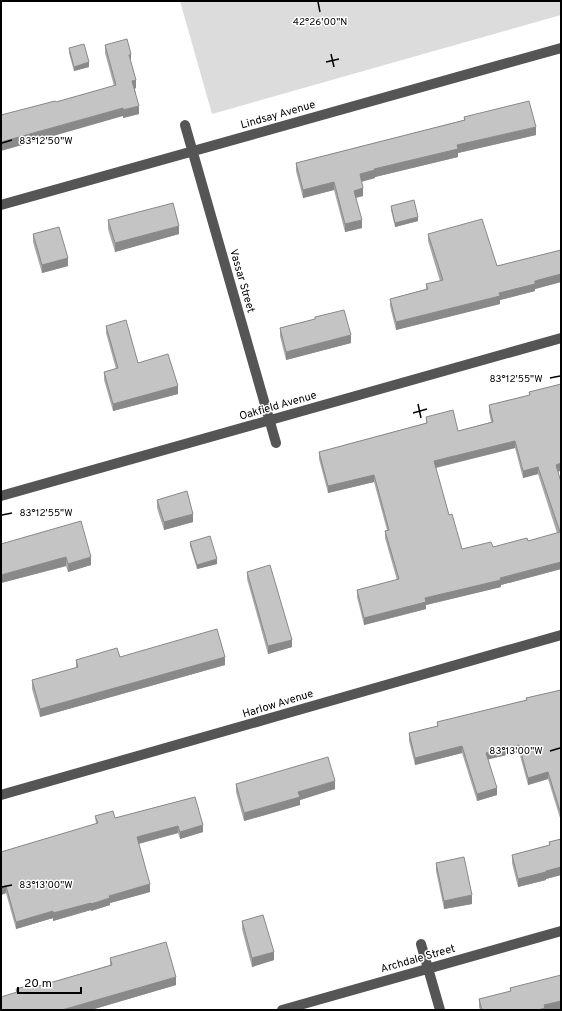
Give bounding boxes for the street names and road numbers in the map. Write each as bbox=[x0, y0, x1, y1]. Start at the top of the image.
street label: Lindsay Avenue bbox=[239, 98, 317, 132]
street label: Vassar Street bbox=[226, 248, 258, 314]
street label: Oakfield Avenue bbox=[238, 388, 318, 424]
street label: Harlow Avenue bbox=[241, 687, 315, 721]
street label: Archdale Street bbox=[379, 942, 457, 976]

